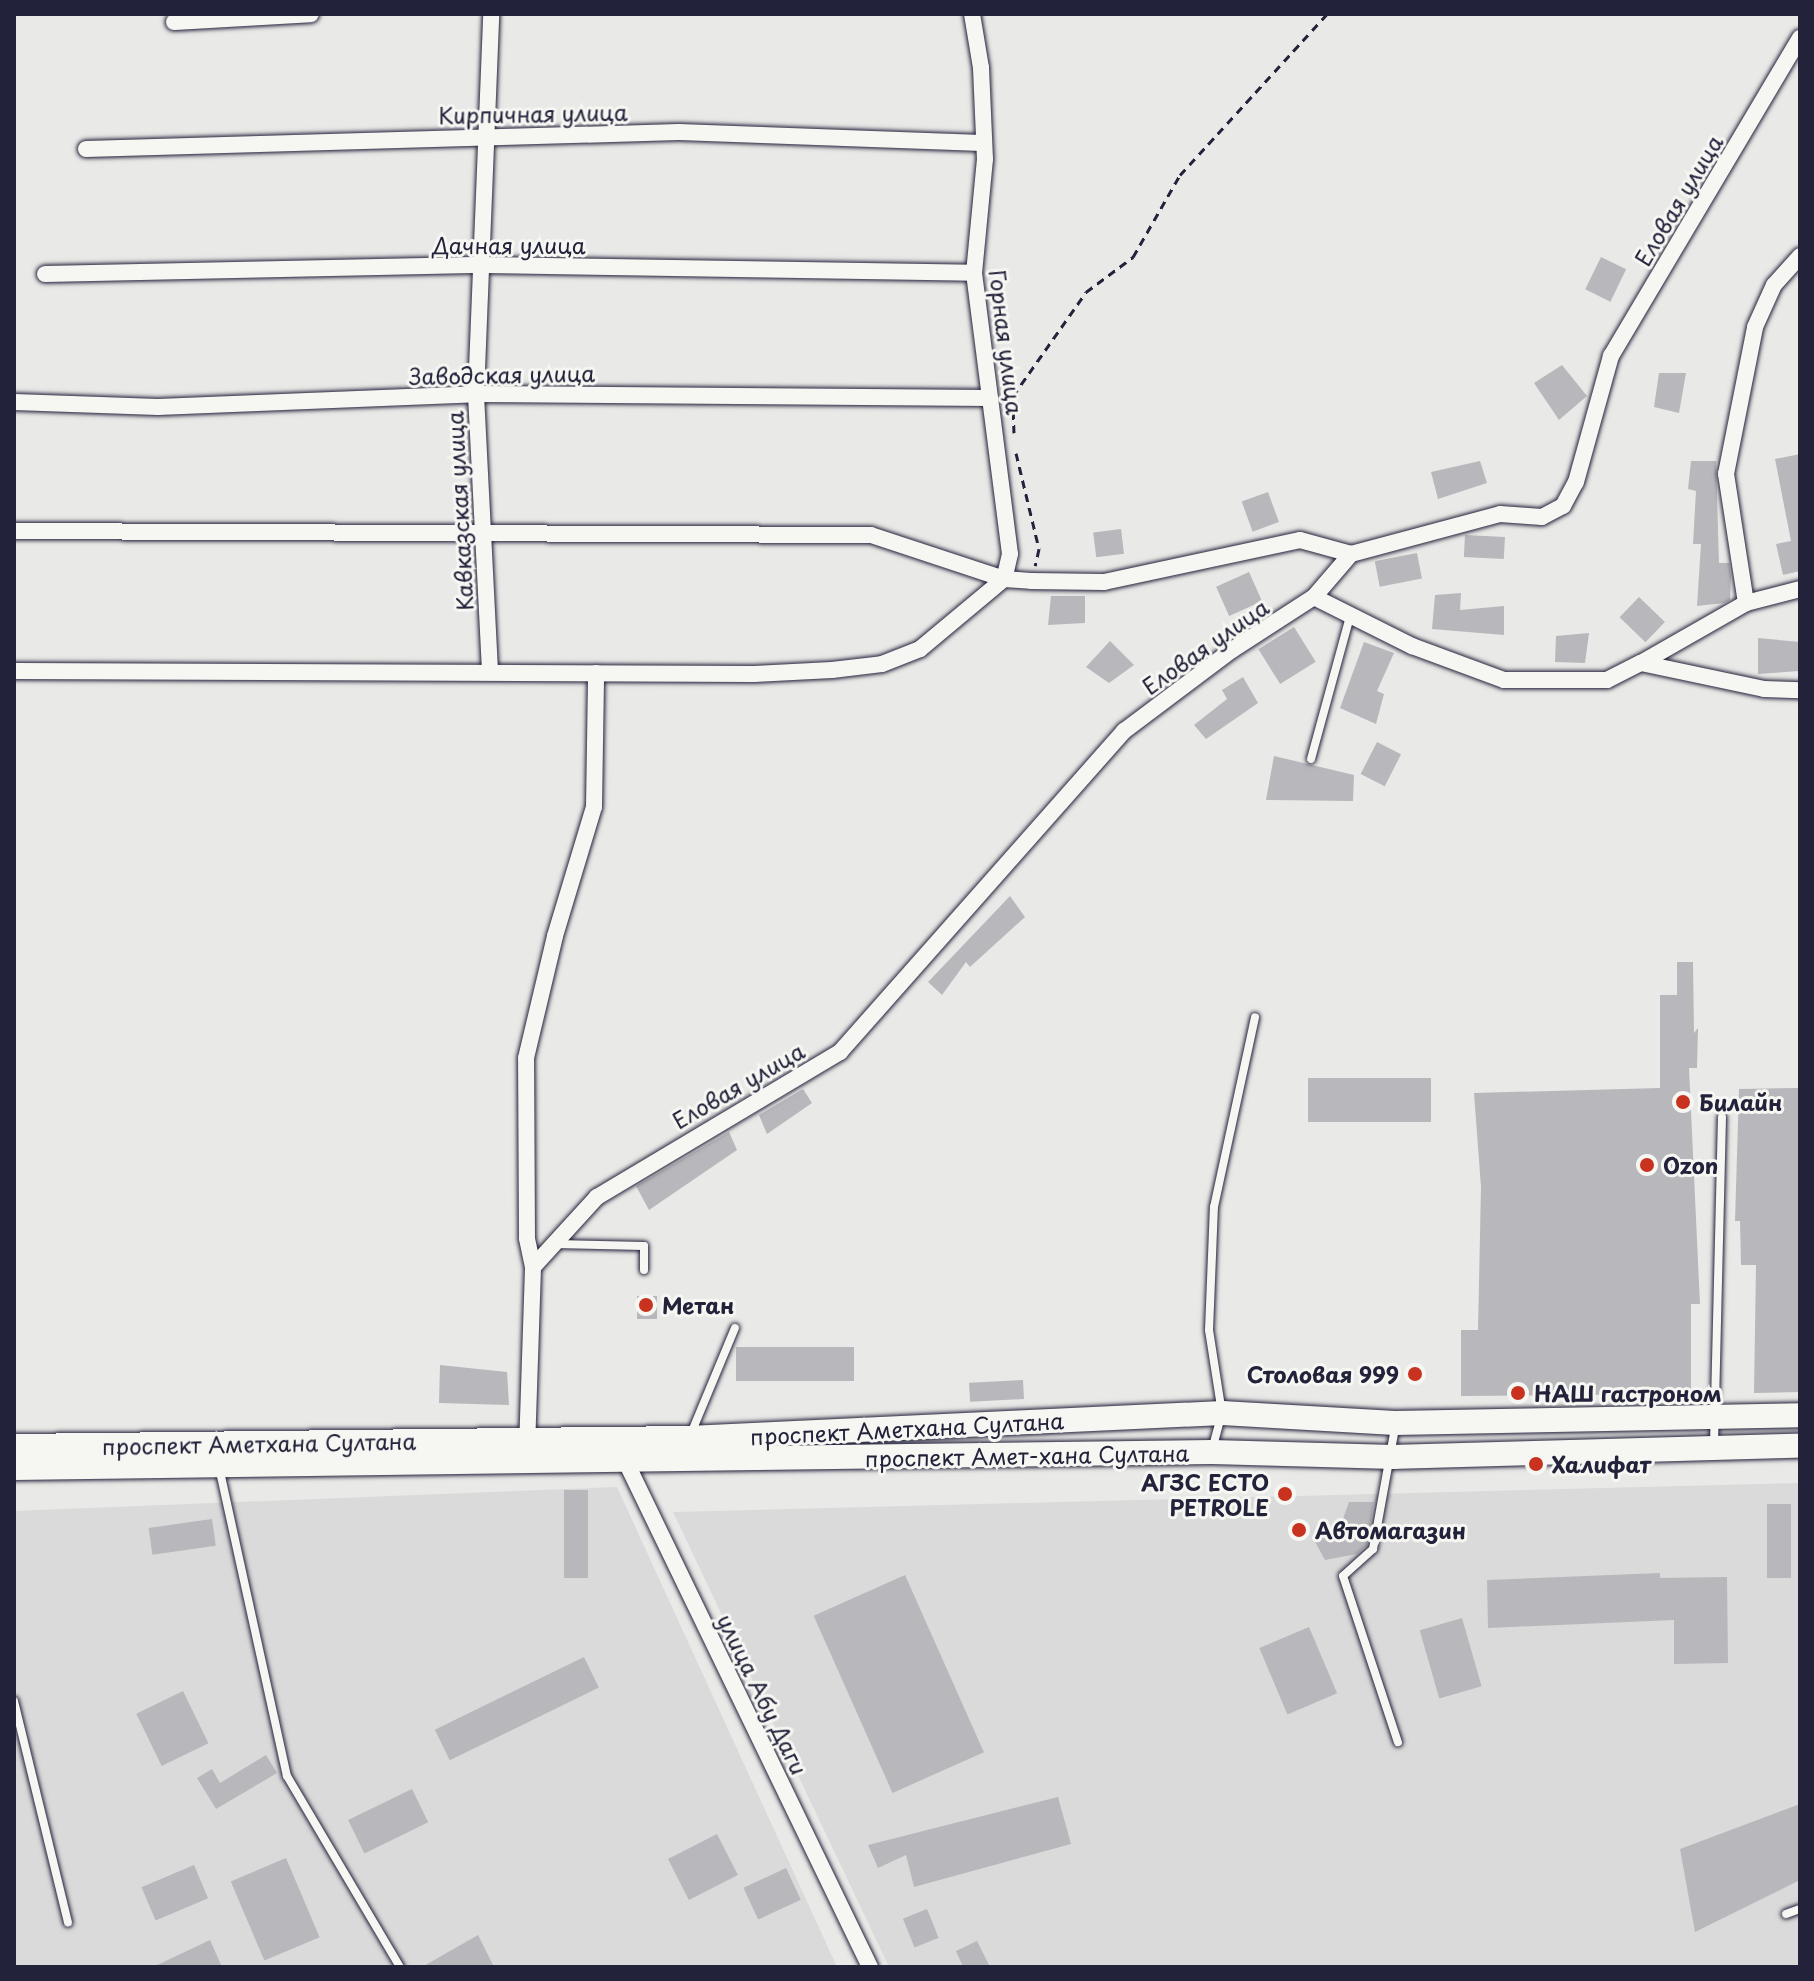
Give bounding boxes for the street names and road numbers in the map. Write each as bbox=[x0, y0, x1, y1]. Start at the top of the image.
street label: Кирпичная улица bbox=[438, 98, 628, 128]
street label: Еловая улица bbox=[1628, 130, 1728, 270]
street label: Дачная улица bbox=[432, 232, 586, 258]
street label: Горная улица bbox=[985, 268, 1029, 416]
street label: Заводская улица bbox=[408, 359, 596, 389]
street label: Кавказская улица bbox=[441, 410, 477, 612]
street label: Еловая улица bbox=[1137, 593, 1273, 699]
street label: Еловая улица bbox=[667, 1036, 809, 1134]
street label: проспект Аметхана Султана bbox=[748, 1407, 1066, 1449]
street label: проспект Аметхана Султана bbox=[101, 1427, 417, 1459]
street label: проспект Амет-хана Султана bbox=[863, 1439, 1191, 1471]
street label: улица Абу Даги bbox=[713, 1610, 813, 1778]

